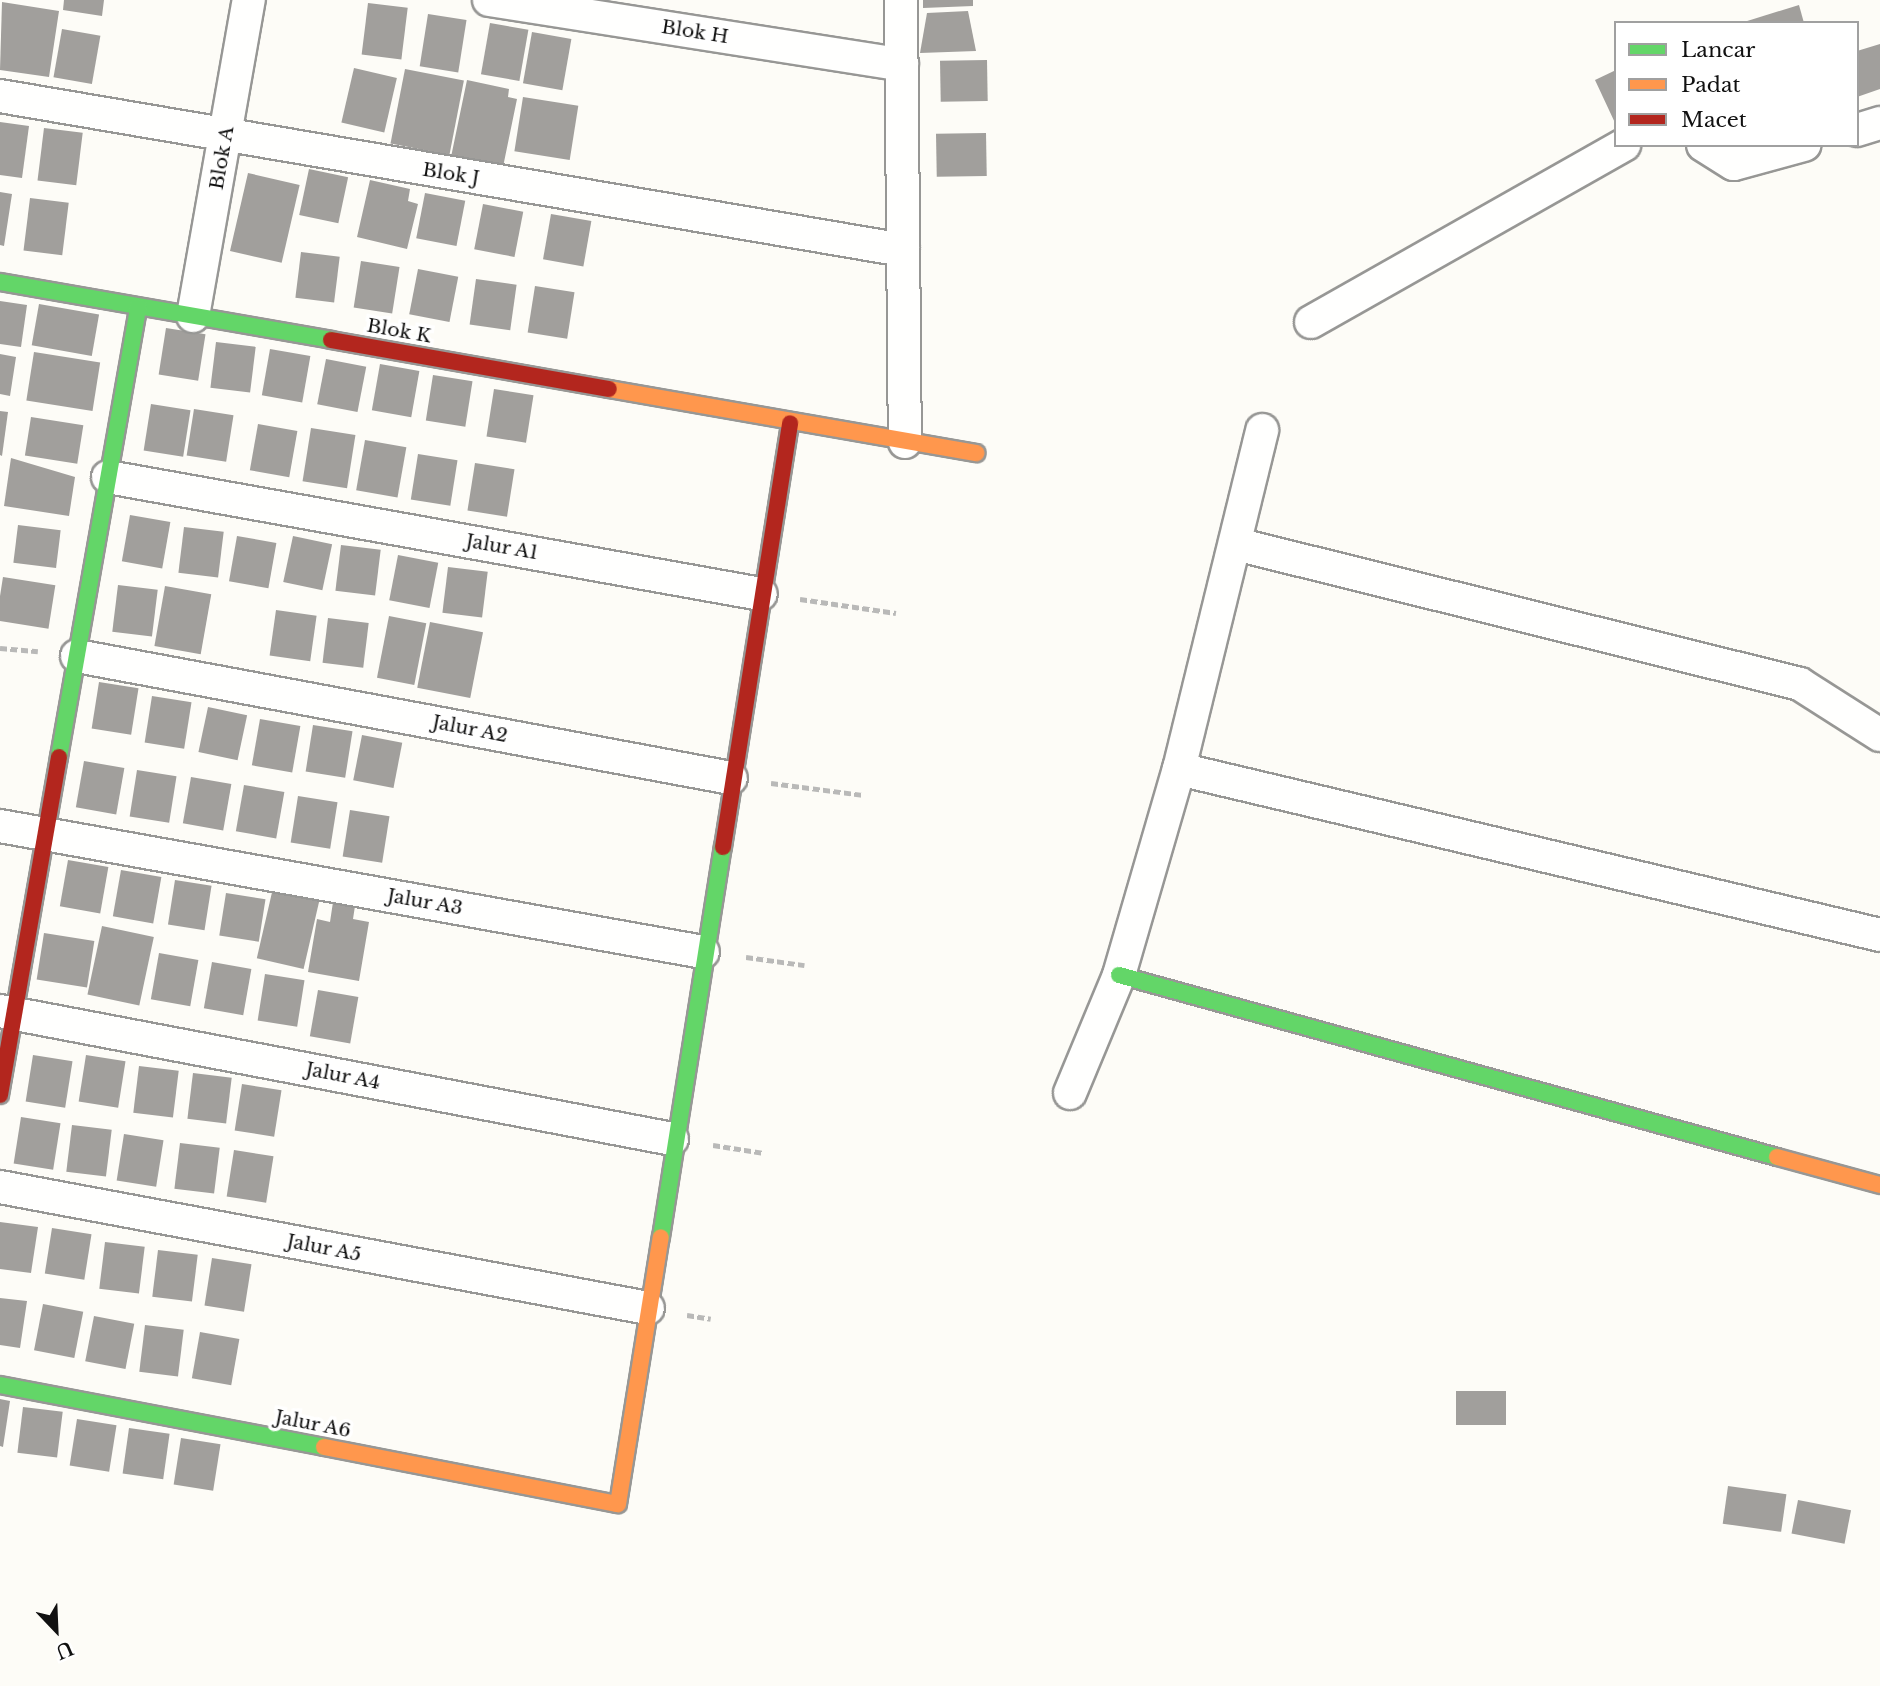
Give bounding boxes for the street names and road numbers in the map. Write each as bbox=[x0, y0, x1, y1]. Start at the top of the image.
street label: Blok H bbox=[660, 15, 730, 49]
street label: Blok A bbox=[205, 124, 239, 192]
street label: Blok J bbox=[421, 158, 481, 190]
street label: Blok K bbox=[365, 314, 433, 348]
street label: Jalur A1 bbox=[464, 529, 540, 565]
street label: Jalur A2 bbox=[430, 710, 510, 748]
street label: Jalur A3 bbox=[385, 884, 465, 920]
street label: Jalur A4 bbox=[303, 1058, 383, 1094]
street label: Jalur A5 bbox=[284, 1230, 364, 1266]
street label: Jalur A6 bbox=[273, 1405, 353, 1443]

